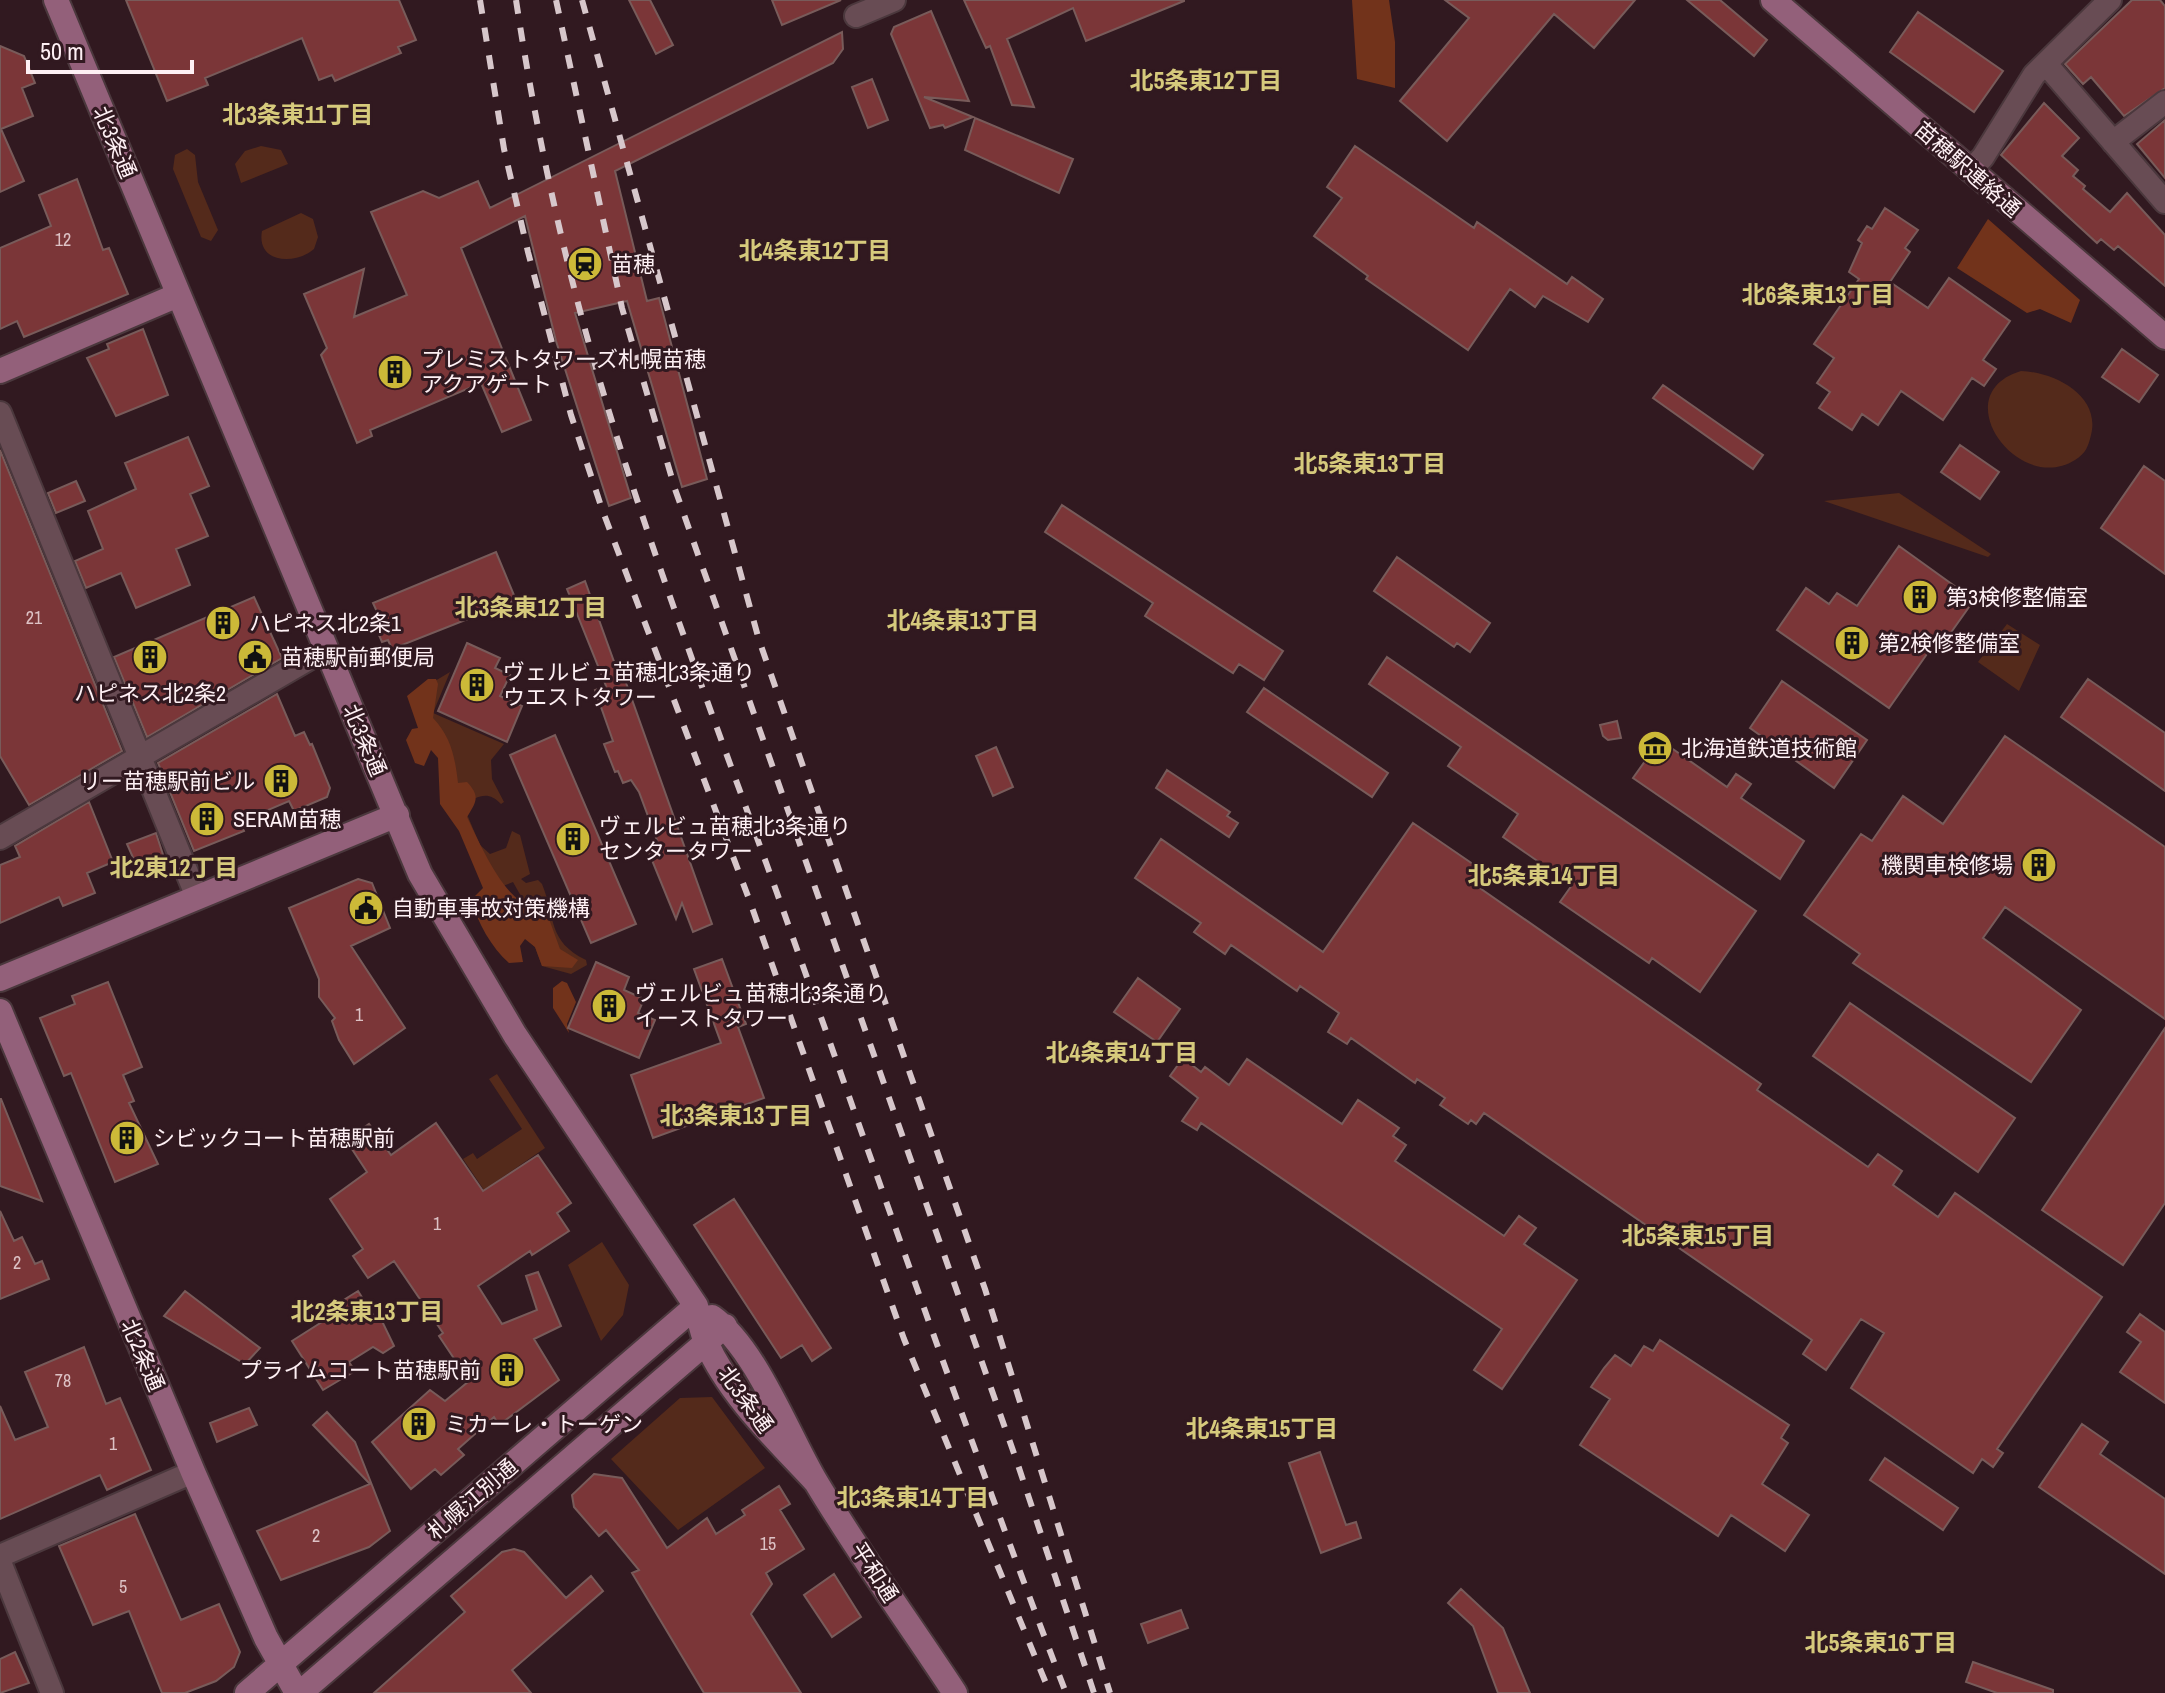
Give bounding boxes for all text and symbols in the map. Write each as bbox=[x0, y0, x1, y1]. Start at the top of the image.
scale bar bbox=[28, 24, 192, 74]
text: 50 m bbox=[40, 35, 84, 67]
district label: 北5条東12丁目 bbox=[1130, 64, 1282, 96]
district label: 北3条東11丁目 bbox=[222, 98, 374, 130]
street label: 北3条通 bbox=[86, 101, 144, 183]
street label: 苗穂駅連絡通 bbox=[1908, 114, 2028, 224]
house number: 12 bbox=[55, 227, 71, 252]
district label: 北4条東12丁目 bbox=[739, 234, 891, 266]
station icon: 苗穂 bbox=[566, 245, 604, 283]
place label: 苗穂 bbox=[611, 249, 655, 279]
district label: 北6条東13丁目 bbox=[1742, 278, 1894, 310]
place label: プレミストタワーズ札幌苗穂 アクアゲート bbox=[421, 344, 706, 399]
building icon: プレミストタワーズ札幌苗穂 アクアゲート bbox=[376, 353, 414, 391]
district label: 北5条東13丁目 bbox=[1294, 447, 1446, 479]
building icon: 第3検修整備室 bbox=[1901, 578, 1939, 616]
place label: 第3検修整備室 bbox=[1946, 582, 2088, 612]
district label: 北3条東12丁目 bbox=[455, 591, 607, 623]
building icon: ハピネス北2条1 bbox=[204, 604, 242, 642]
district label: 北4条東13丁目 bbox=[887, 604, 1039, 636]
house number: 21 bbox=[26, 605, 43, 630]
place label: ハピネス北2条1 bbox=[249, 608, 401, 638]
building icon: 第2検修整備室 bbox=[1833, 624, 1871, 662]
place label: 第2検修整備室 bbox=[1878, 628, 2020, 658]
building icon: ハピネス北2条2 bbox=[131, 638, 169, 676]
public building icon: 苗穂駅前郵便局 bbox=[236, 638, 274, 676]
place label: 苗穂駅前郵便局 bbox=[281, 642, 435, 672]
place label: ヴェルビュ苗穂北3条通り ウエストタワー bbox=[503, 657, 755, 712]
building icon: ヴェルビュ苗穂北3条通り ウエストタワー bbox=[458, 666, 496, 704]
place label: ハピネス北2条2 bbox=[74, 678, 226, 708]
street label: 北3条通 bbox=[336, 699, 394, 781]
museum icon: 北海道鉄道技術館 bbox=[1636, 729, 1674, 767]
place label: 北海道鉄道技術館 bbox=[1681, 733, 1857, 763]
building icon: リー苗穂駅前ビル bbox=[262, 762, 300, 800]
place label: リー苗穂駅前ビル bbox=[79, 766, 255, 796]
building icon: SERAM苗穂 bbox=[188, 800, 226, 838]
place label: SERAM苗穂 bbox=[233, 804, 341, 834]
place label: ヴェルビュ苗穂北3条通り センタータワー bbox=[599, 811, 851, 866]
building icon: ヴェルビュ苗穂北3条通り センタータワー bbox=[554, 820, 592, 858]
building icon: 機関車検修場 bbox=[2020, 846, 2058, 884]
place label: 機関車検修場 bbox=[1881, 850, 2013, 880]
district label: 北2東12丁目 bbox=[110, 851, 238, 883]
district label: 北5条東14丁目 bbox=[1468, 859, 1620, 891]
public building icon: 自動車事故対策機構 bbox=[347, 889, 385, 927]
place label: 自動車事故対策機構 bbox=[392, 893, 590, 923]
place label: ヴェルビュ苗穂北3条通り イーストタワー bbox=[635, 978, 887, 1033]
building icon: ヴェルビュ苗穂北3条通り イーストタワー bbox=[590, 987, 628, 1025]
house number: 1 bbox=[355, 1002, 364, 1027]
district label: 北4条東14丁目 bbox=[1046, 1036, 1198, 1068]
district label: 北3条東13丁目 bbox=[660, 1099, 812, 1131]
building icon: シビックコート苗穂駅前 bbox=[108, 1119, 146, 1157]
place label: シビックコート苗穂駅前 bbox=[153, 1123, 395, 1153]
house number: 1 bbox=[433, 1211, 442, 1236]
district label: 北5条東15丁目 bbox=[1622, 1219, 1774, 1251]
house number: 2 bbox=[13, 1250, 21, 1275]
district label: 北2条東13丁目 bbox=[291, 1295, 443, 1327]
street label: 北2条通 bbox=[114, 1314, 172, 1396]
building icon: プライムコート苗穂駅前 bbox=[488, 1351, 526, 1389]
place label: プライムコート苗穂駅前 bbox=[239, 1355, 481, 1385]
street label: 北3条通 bbox=[712, 1359, 780, 1439]
house number: 78 bbox=[55, 1368, 71, 1393]
building icon: ミカーレ・トーゲン bbox=[400, 1405, 438, 1443]
place label: ミカーレ・トーゲン bbox=[445, 1409, 643, 1439]
district label: 北4条東15丁目 bbox=[1186, 1412, 1338, 1444]
house number: 1 bbox=[109, 1431, 118, 1456]
street label: 札幌江別通 bbox=[421, 1452, 523, 1546]
district label: 北3条東14丁目 bbox=[837, 1481, 989, 1513]
house number: 2 bbox=[312, 1523, 320, 1548]
house number: 15 bbox=[760, 1531, 776, 1556]
street label: 平和通 bbox=[844, 1536, 906, 1608]
house number: 5 bbox=[119, 1574, 127, 1599]
district label: 北5条東16丁目 bbox=[1805, 1626, 1957, 1658]

